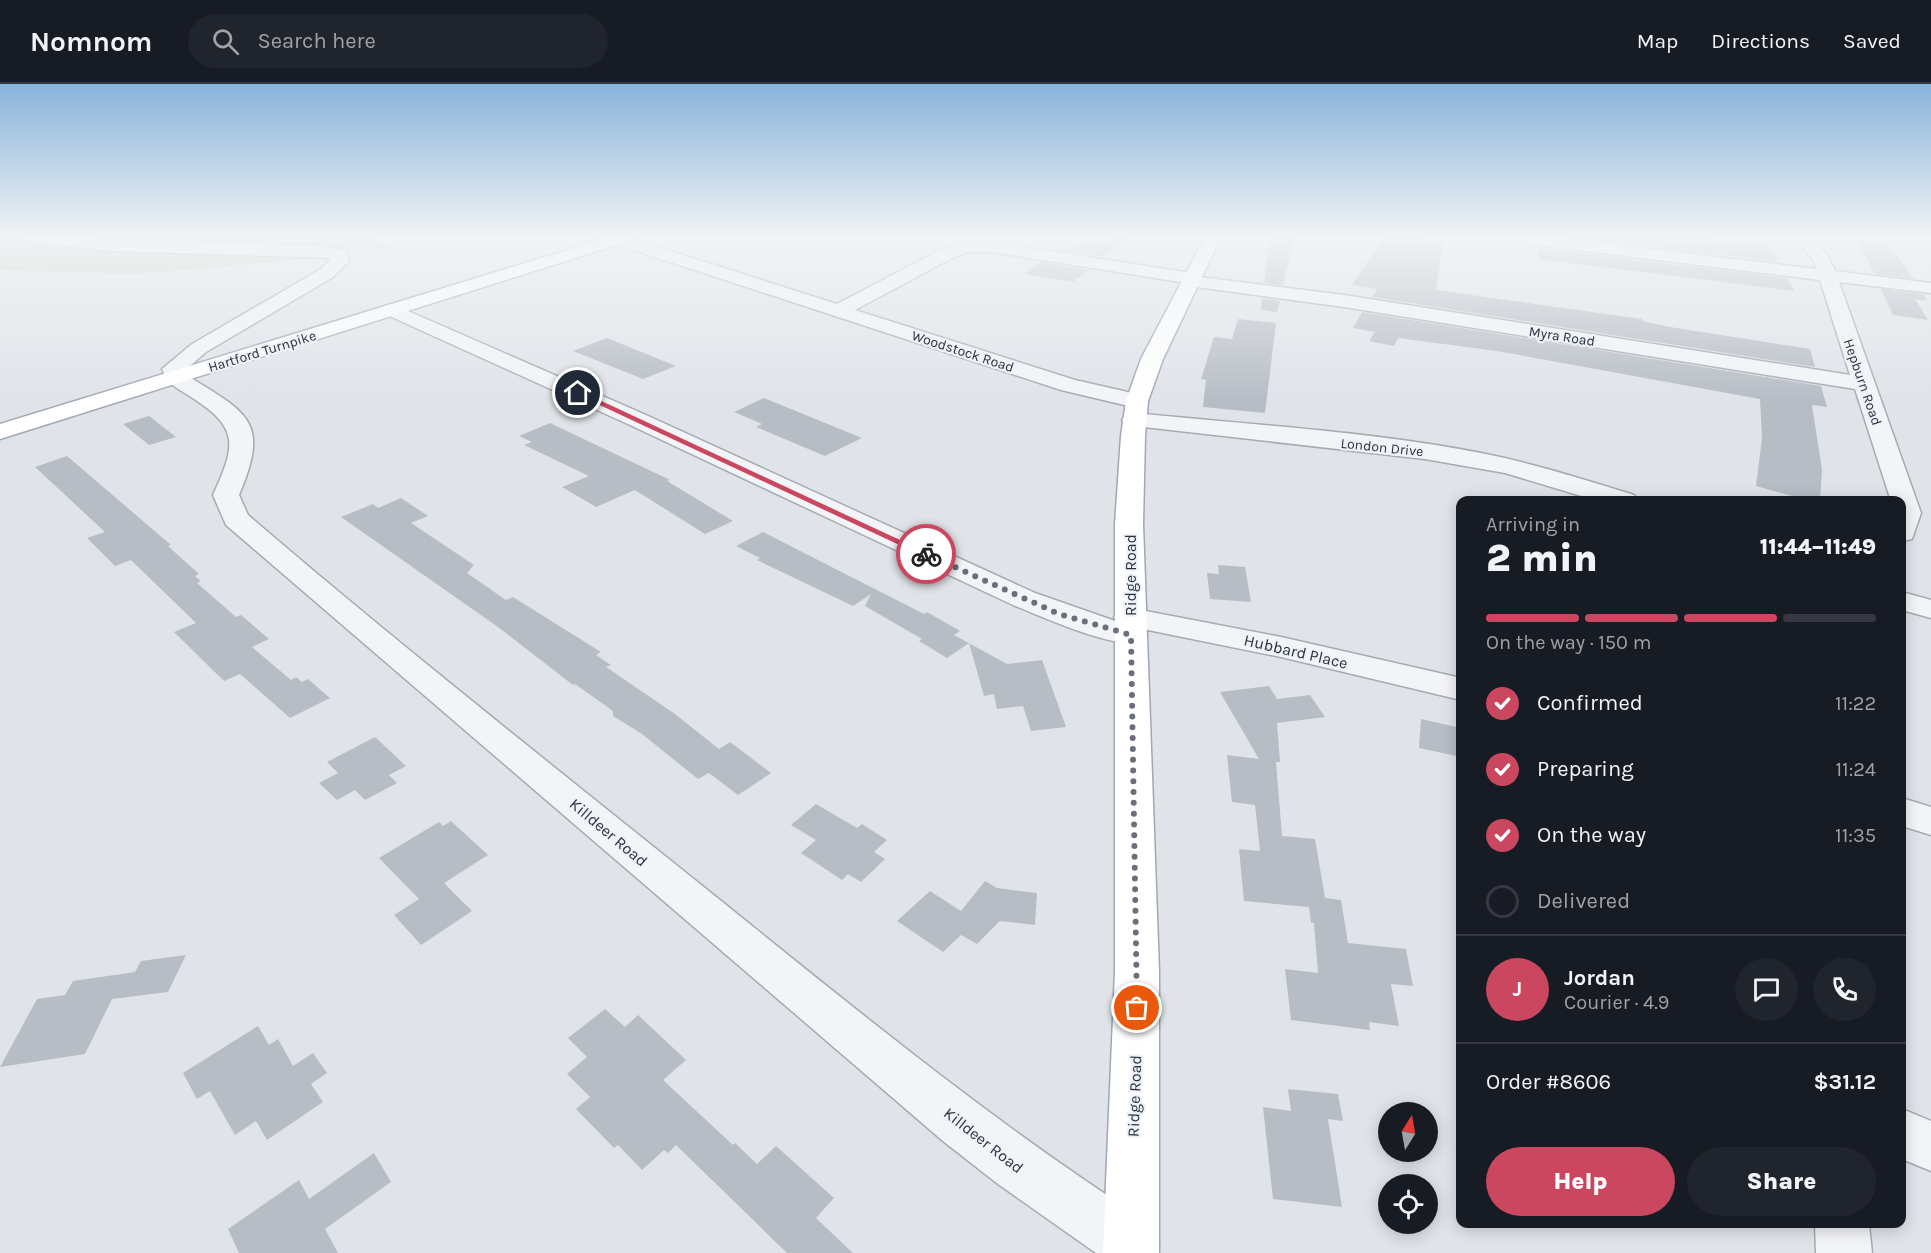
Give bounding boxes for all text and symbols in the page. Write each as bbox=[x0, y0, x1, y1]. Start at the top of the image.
search box bbox=[188, 14, 608, 68]
text: Nomnom bbox=[30, 25, 152, 58]
icon: search bbox=[209, 25, 242, 58]
text: Search here bbox=[257, 28, 376, 54]
text: Map bbox=[1637, 29, 1678, 53]
text: Directions bbox=[1711, 29, 1810, 53]
text: Saved bbox=[1843, 29, 1901, 53]
street label: Myra Road bbox=[1528, 323, 1596, 350]
street label: Hartford Turnpike bbox=[206, 327, 318, 376]
street label: Woodstock Road bbox=[910, 327, 1016, 376]
street label: Hepburn Road bbox=[1840, 337, 1885, 428]
pin bbox=[552, 367, 603, 418]
icon: home bbox=[561, 376, 594, 409]
street label: London Drive bbox=[1340, 435, 1424, 460]
text: Arriving in bbox=[1486, 513, 1580, 536]
courier bbox=[896, 524, 956, 584]
street label: Ridge Road bbox=[1121, 534, 1140, 616]
text: 11:44–11:49 bbox=[1760, 534, 1876, 560]
text: 2 min bbox=[1486, 535, 1598, 581]
icon: bike bbox=[910, 538, 943, 571]
street label: Hubbard Place bbox=[1242, 630, 1350, 673]
text: On the way · 150 m bbox=[1486, 631, 1651, 654]
icon: check bbox=[1486, 687, 1519, 720]
text: Confirmed bbox=[1537, 690, 1643, 716]
text: 11:22 bbox=[1835, 692, 1876, 715]
icon: check bbox=[1486, 753, 1519, 786]
text: Preparing bbox=[1537, 756, 1634, 782]
text: 11:24 bbox=[1835, 758, 1876, 781]
street label: Killdeer Road bbox=[566, 794, 651, 870]
icon: check bbox=[1486, 819, 1519, 852]
text: On the way bbox=[1537, 822, 1646, 848]
text: 11:35 bbox=[1835, 824, 1876, 847]
text: Delivered bbox=[1537, 888, 1630, 914]
button: chat bbox=[1735, 958, 1798, 1021]
button: phone bbox=[1813, 958, 1876, 1021]
text: Jordan bbox=[1564, 965, 1635, 991]
text: J bbox=[1513, 976, 1522, 1002]
pin bbox=[1111, 982, 1162, 1033]
icon: bag bbox=[1120, 991, 1153, 1024]
text: Courier · 4.9 bbox=[1564, 991, 1669, 1014]
street label: Ridge Road bbox=[1124, 1055, 1145, 1137]
text: Order #8606 bbox=[1486, 1069, 1611, 1095]
text: $31.12 bbox=[1813, 1069, 1876, 1095]
north arrow bbox=[1378, 1102, 1438, 1162]
map controls bbox=[1378, 1102, 1438, 1234]
street label: Killdeer Road bbox=[940, 1103, 1027, 1177]
button: Help bbox=[1486, 1147, 1675, 1216]
button: Share bbox=[1687, 1147, 1876, 1216]
button: locate bbox=[1378, 1174, 1438, 1234]

